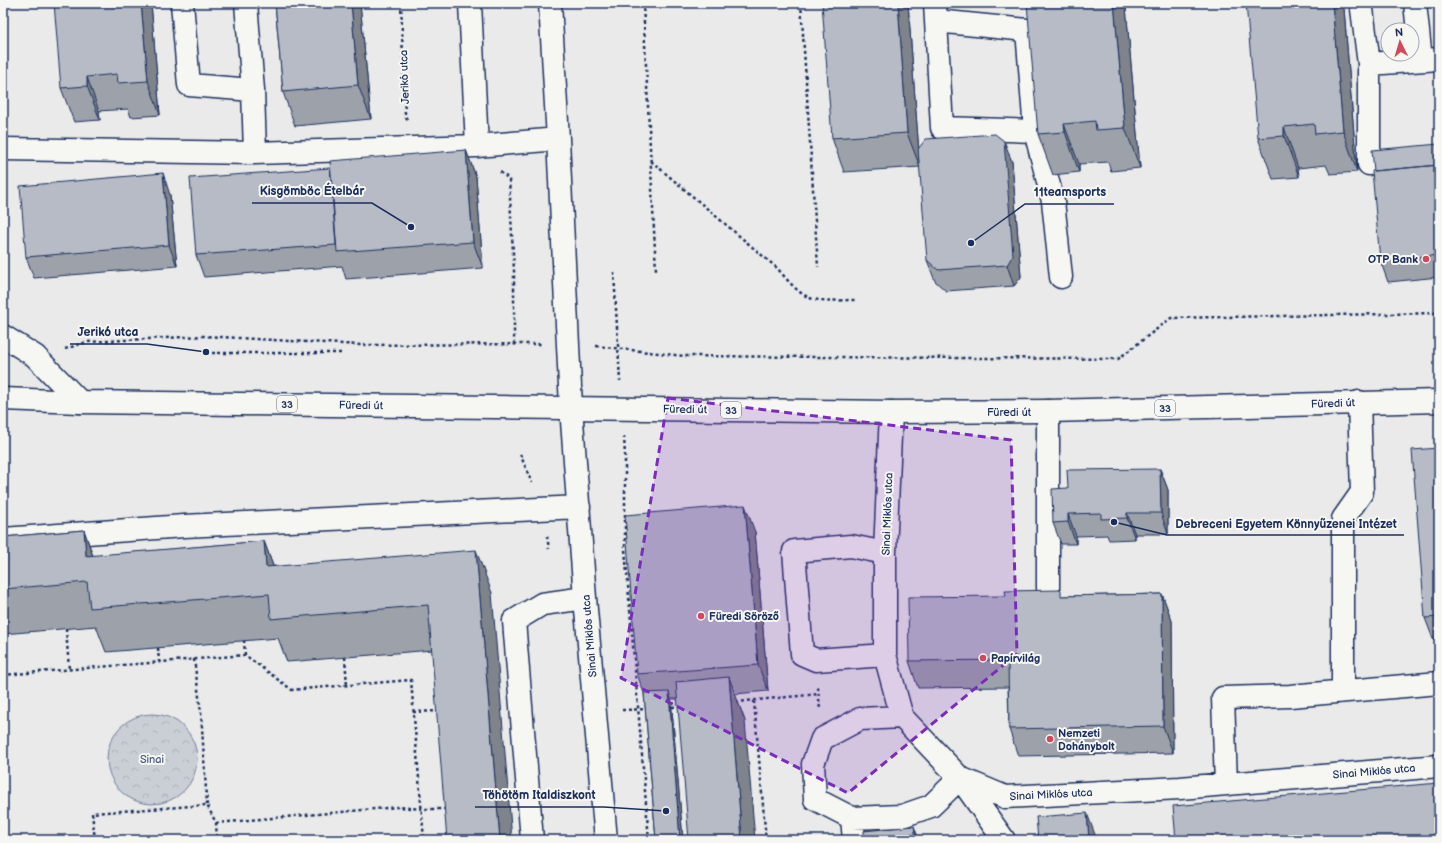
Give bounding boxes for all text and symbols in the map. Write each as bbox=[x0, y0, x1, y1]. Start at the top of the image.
north arrow bbox=[1380, 22, 1420, 62]
text: N bbox=[1394, 26, 1404, 39]
street label: Jerikó utca bbox=[397, 50, 412, 104]
callout: Kisgömböc Ételbár bbox=[252, 179, 372, 203]
callout: 11teamsports bbox=[1025, 180, 1114, 204]
text: Kisgömböc Ételbár bbox=[260, 182, 364, 199]
text: 11teamsports bbox=[1034, 185, 1106, 200]
place label: OTP Bank bbox=[1368, 253, 1418, 266]
marker: OTP Bank bbox=[1421, 254, 1431, 264]
callout: Jerikó utca bbox=[70, 320, 147, 344]
text: Jerikó utca bbox=[78, 325, 138, 340]
road number: 33 bbox=[277, 396, 297, 412]
street label: Füredi út bbox=[1311, 396, 1356, 411]
street label: Füredi út bbox=[339, 399, 384, 412]
road number: 33 bbox=[1155, 400, 1175, 416]
road number: 33 bbox=[721, 402, 741, 418]
street label: Füredi út bbox=[663, 403, 708, 416]
street label: Füredi út bbox=[987, 406, 1032, 419]
street label: Sinai Miklós utca bbox=[880, 472, 895, 556]
callout: Debreceni Egyetem Könnyűzenei Intézet bbox=[1167, 511, 1404, 535]
text: Debreceni Egyetem Könnyűzenei Intézet bbox=[1175, 517, 1397, 532]
street label: Sinai Miklós utca bbox=[579, 594, 600, 678]
place label: Füredi Söröző bbox=[709, 610, 779, 623]
marker: Füredi Söröző bbox=[696, 611, 706, 621]
place label: Papírvilág bbox=[991, 652, 1040, 665]
marker: Papírvilág bbox=[978, 653, 988, 663]
place label: Nemzeti Dohánybolt bbox=[1058, 727, 1115, 753]
marker: Nemzeti Dohánybolt bbox=[1045, 734, 1055, 744]
park label: Sinai bbox=[140, 753, 164, 766]
street label: Sinai Miklós utca bbox=[1332, 761, 1416, 782]
callout: Töhötöm Italdiszkont bbox=[475, 783, 604, 807]
street label: Sinai Miklós utca bbox=[1009, 786, 1093, 803]
text: Töhötöm Italdiszkont bbox=[482, 788, 596, 803]

